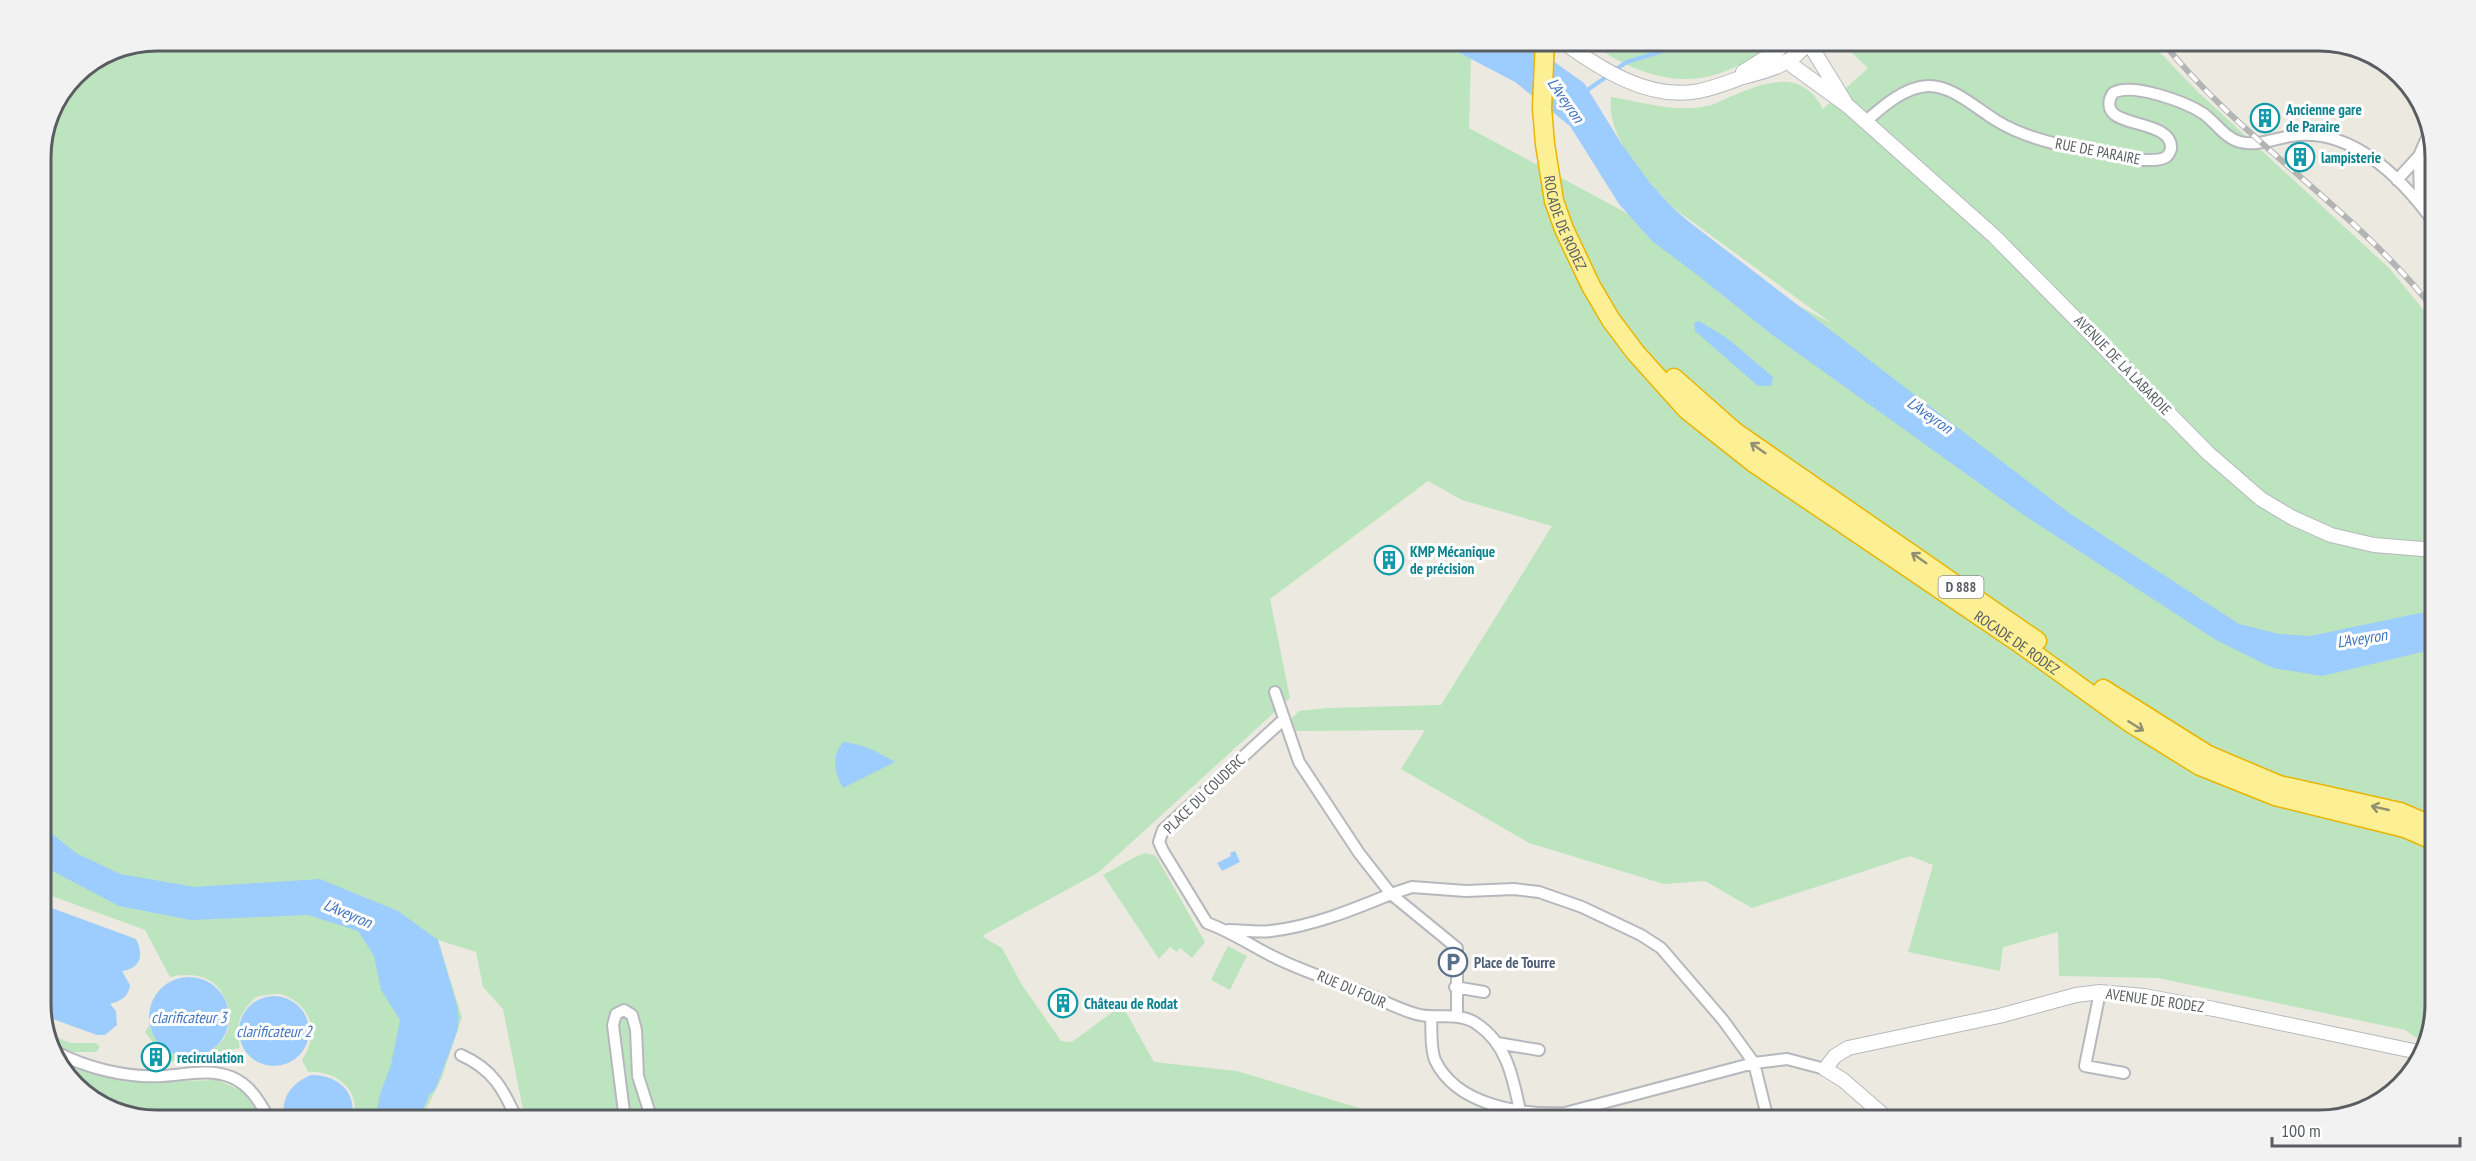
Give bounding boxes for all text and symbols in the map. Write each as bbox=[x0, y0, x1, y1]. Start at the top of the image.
water label: L'Aveyron bbox=[1543, 74, 1589, 127]
place label: Ancienne gare de Paraire bbox=[2285, 100, 2362, 136]
building icon: Ancienne gare de Paraire bbox=[2249, 102, 2281, 134]
street label: RUE DE PARAIRE bbox=[2054, 133, 2142, 169]
building icon: lampisterie bbox=[2284, 141, 2316, 173]
place label: lampisterie bbox=[2321, 148, 2381, 167]
street label: ROCADE DE RODEZ bbox=[1541, 174, 1592, 273]
street label: AVENUE DE LA LABARDIE bbox=[2070, 311, 2176, 419]
water label: L'Aveyron bbox=[1904, 392, 1957, 438]
one-way arrow bbox=[1750, 442, 1767, 454]
place label: KMP Mécanique de précision bbox=[1410, 542, 1495, 578]
building icon: KMP Mécanique de précision bbox=[1373, 544, 1405, 576]
one-way arrow bbox=[1911, 552, 1927, 564]
road number: D 888 bbox=[1938, 576, 1984, 598]
street label: ROCADE DE RODEZ bbox=[1971, 606, 2064, 679]
water label: L'Aveyron bbox=[2336, 624, 2389, 652]
one-way arrow bbox=[2127, 721, 2144, 733]
street label: PLACE DU COUDERC bbox=[1159, 750, 1249, 838]
one-way arrow bbox=[2371, 801, 2390, 813]
water label: L'Aveyron bbox=[321, 894, 376, 932]
parking icon: Place de Tourre bbox=[1437, 946, 1469, 978]
place label: Place de Tourre bbox=[1474, 953, 1555, 972]
street label: RUE DU FOUR bbox=[1315, 966, 1389, 1012]
street label: AVENUE DE RODEZ bbox=[2105, 984, 2206, 1016]
building icon: Château de Rodat bbox=[1047, 987, 1079, 1019]
place label: Château de Rodat bbox=[1084, 994, 1178, 1013]
water label: clarificateur 3 bbox=[151, 1007, 229, 1027]
water label: clarificateur 2 bbox=[236, 1021, 314, 1041]
building icon: recirculation bbox=[140, 1041, 172, 1073]
place label: recirculation bbox=[177, 1048, 244, 1067]
scale bar bbox=[2272, 1110, 2460, 1148]
text: 100 m bbox=[2281, 1119, 2321, 1142]

